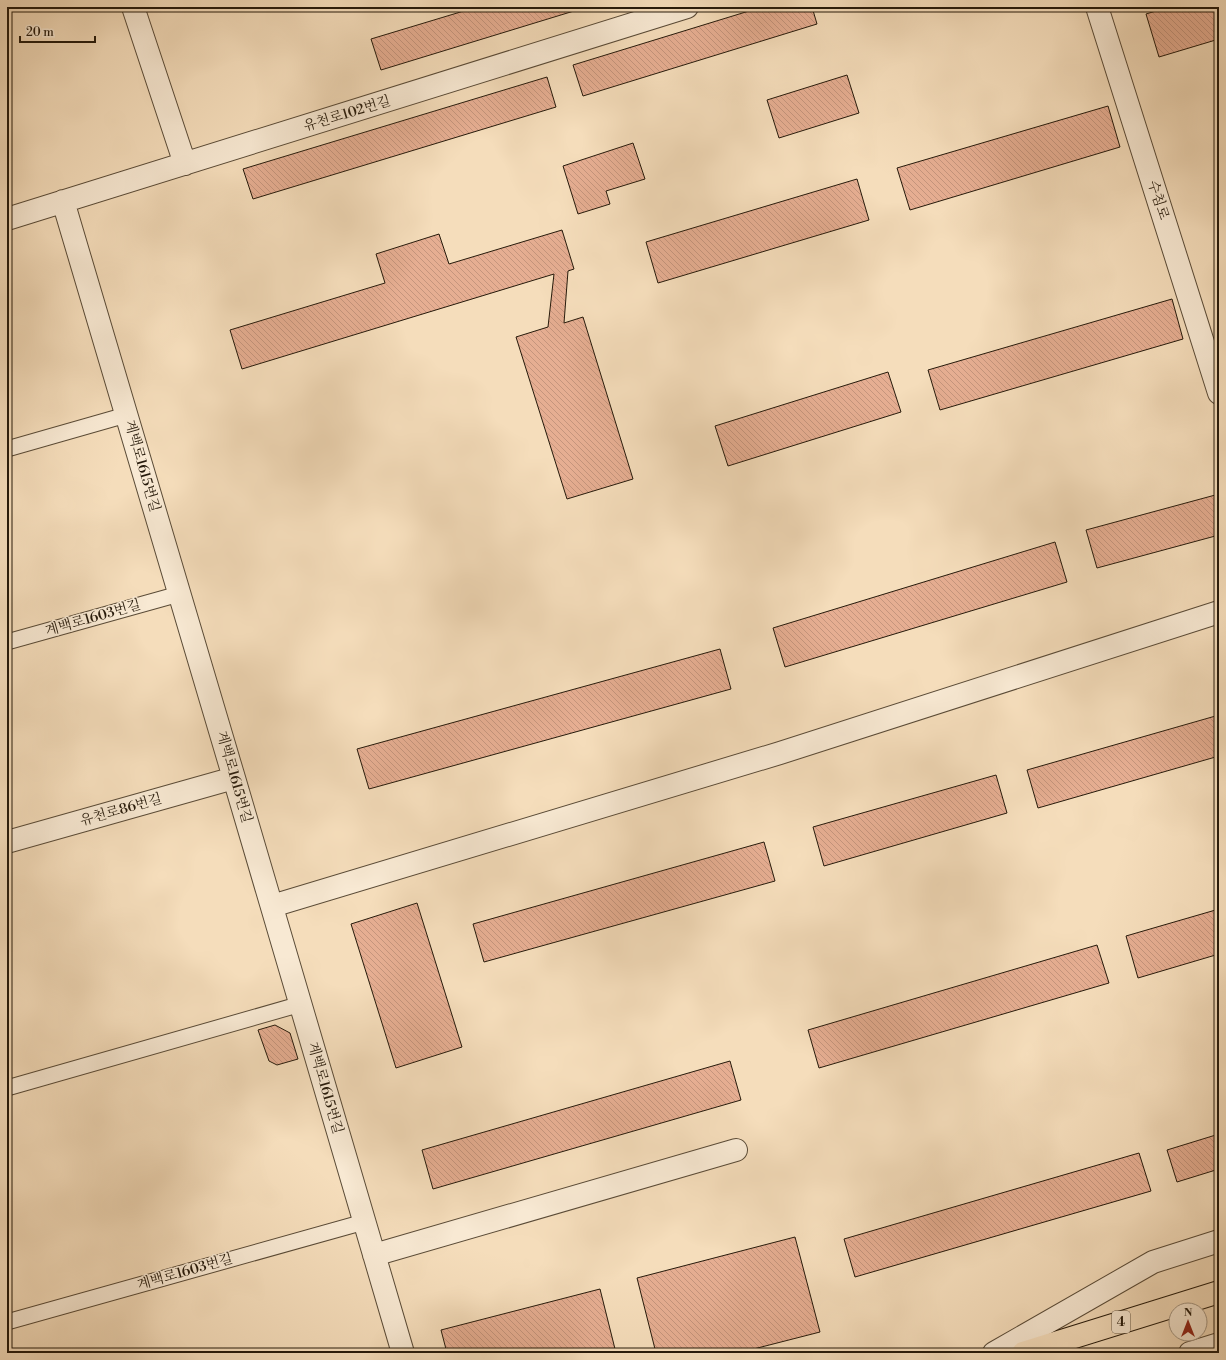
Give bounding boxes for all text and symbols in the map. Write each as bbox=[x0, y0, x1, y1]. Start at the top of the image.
scale bar bbox=[20, 18, 95, 44]
text: 20 m bbox=[26, 25, 54, 40]
street label: 유천로102번길 bbox=[301, 92, 393, 136]
street label: 수침로 bbox=[1143, 178, 1173, 223]
street label: 계백로1615번길 bbox=[120, 418, 164, 514]
street label: 계백로1603번길 bbox=[43, 596, 143, 640]
street label: 계백로1615번길 bbox=[212, 729, 256, 825]
street label: 유천로86번길 bbox=[78, 790, 164, 830]
street label: 계백로1615번길 bbox=[303, 1040, 347, 1136]
street label: 계백로1603번길 bbox=[135, 1250, 235, 1294]
north arrow bbox=[1168, 1302, 1208, 1342]
text: N bbox=[1184, 1306, 1193, 1320]
road number: 4 bbox=[1112, 1311, 1130, 1333]

